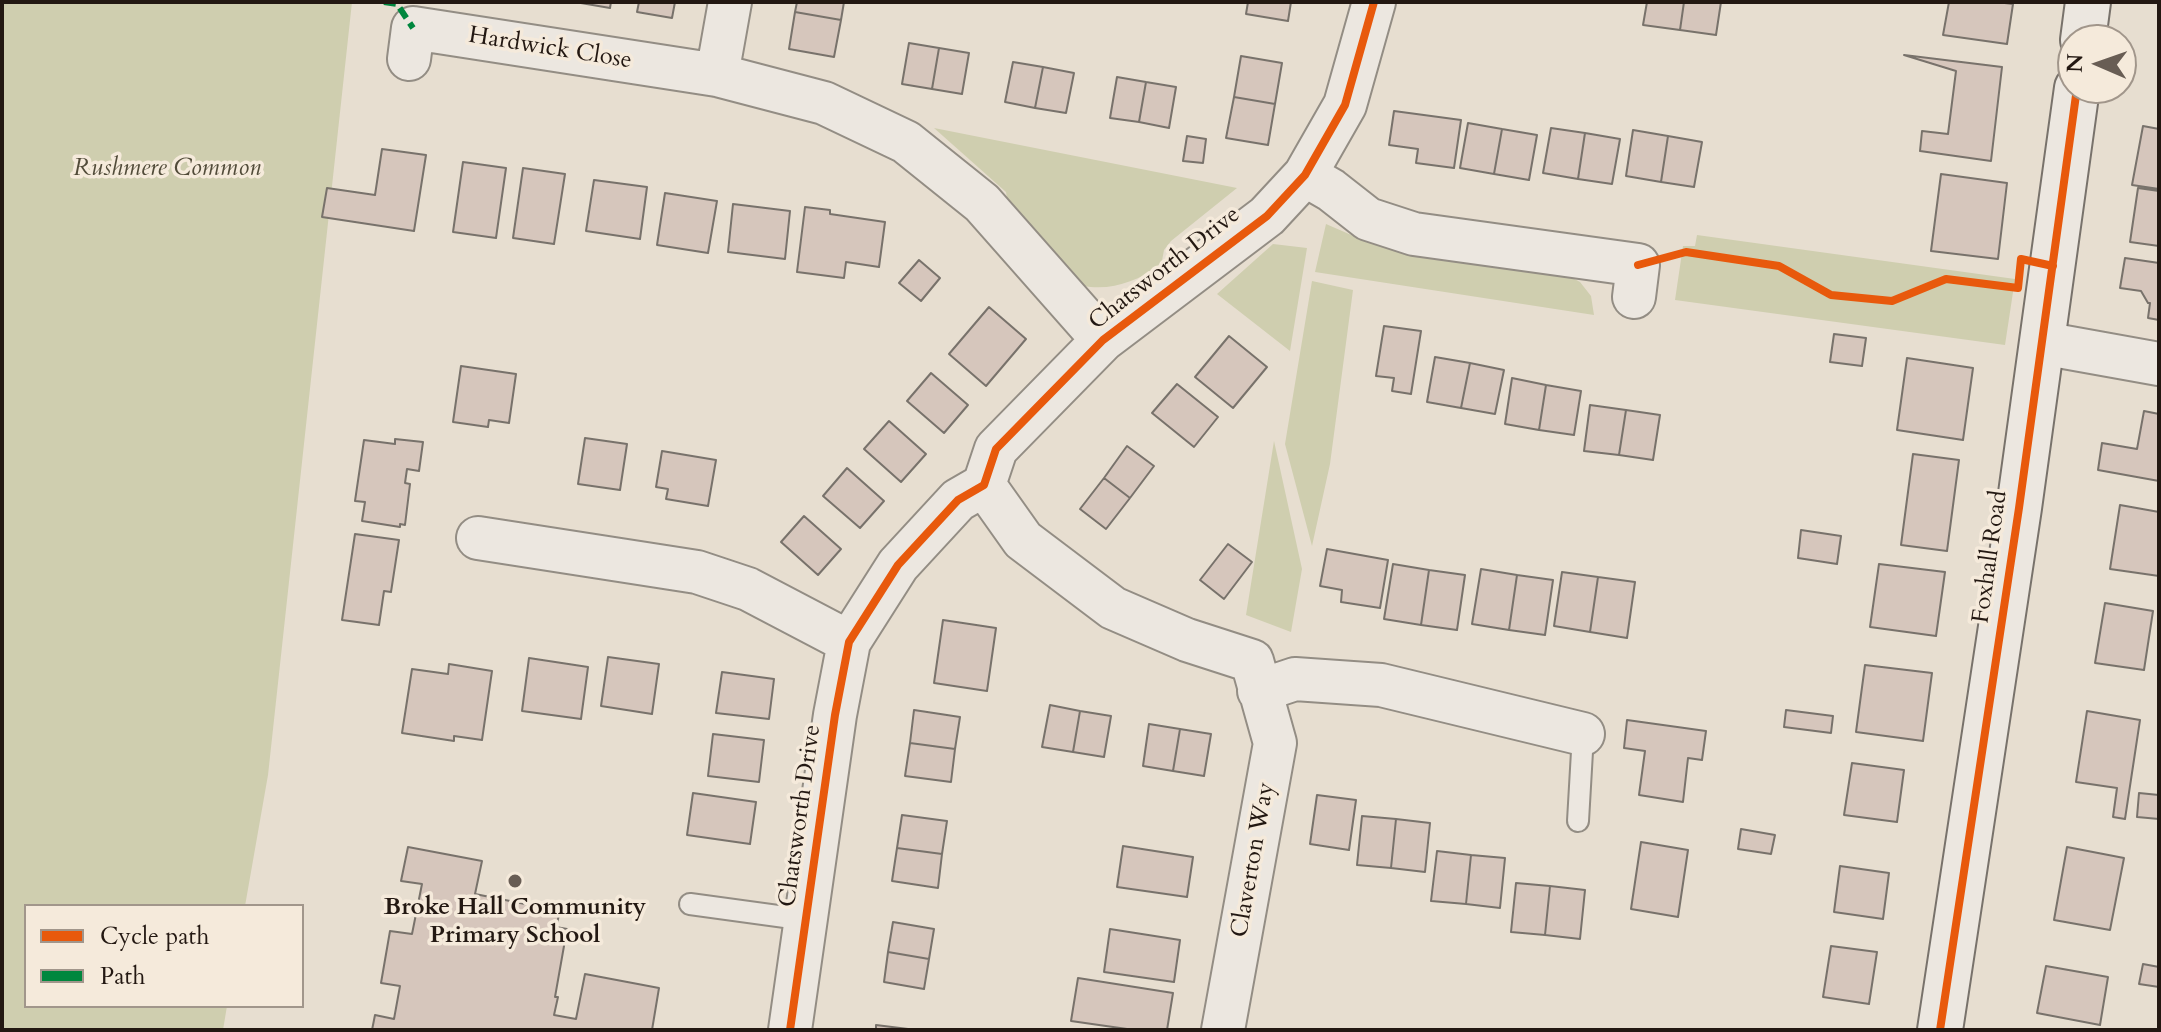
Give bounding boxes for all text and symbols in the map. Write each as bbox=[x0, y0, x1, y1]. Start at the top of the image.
street label: Hardwick Close bbox=[466, 22, 634, 76]
north arrow bbox=[2057, 24, 2137, 104]
text: N bbox=[2060, 53, 2090, 73]
park label: Rushmere Common bbox=[73, 155, 261, 183]
street label: Chatsworth Drive bbox=[1084, 201, 1246, 337]
street label: Foxhall Road bbox=[1967, 489, 2015, 625]
street label: Chatsworth Drive bbox=[774, 723, 828, 909]
street label: Claverton Way bbox=[1226, 780, 1282, 940]
marker: Broke Hall Community Primary School bbox=[506, 872, 524, 890]
place label: Broke Hall Community Primary School bbox=[384, 894, 646, 950]
legend bbox=[24, 904, 304, 1008]
text: Cycle path bbox=[100, 920, 209, 953]
text: Path bbox=[100, 960, 145, 993]

